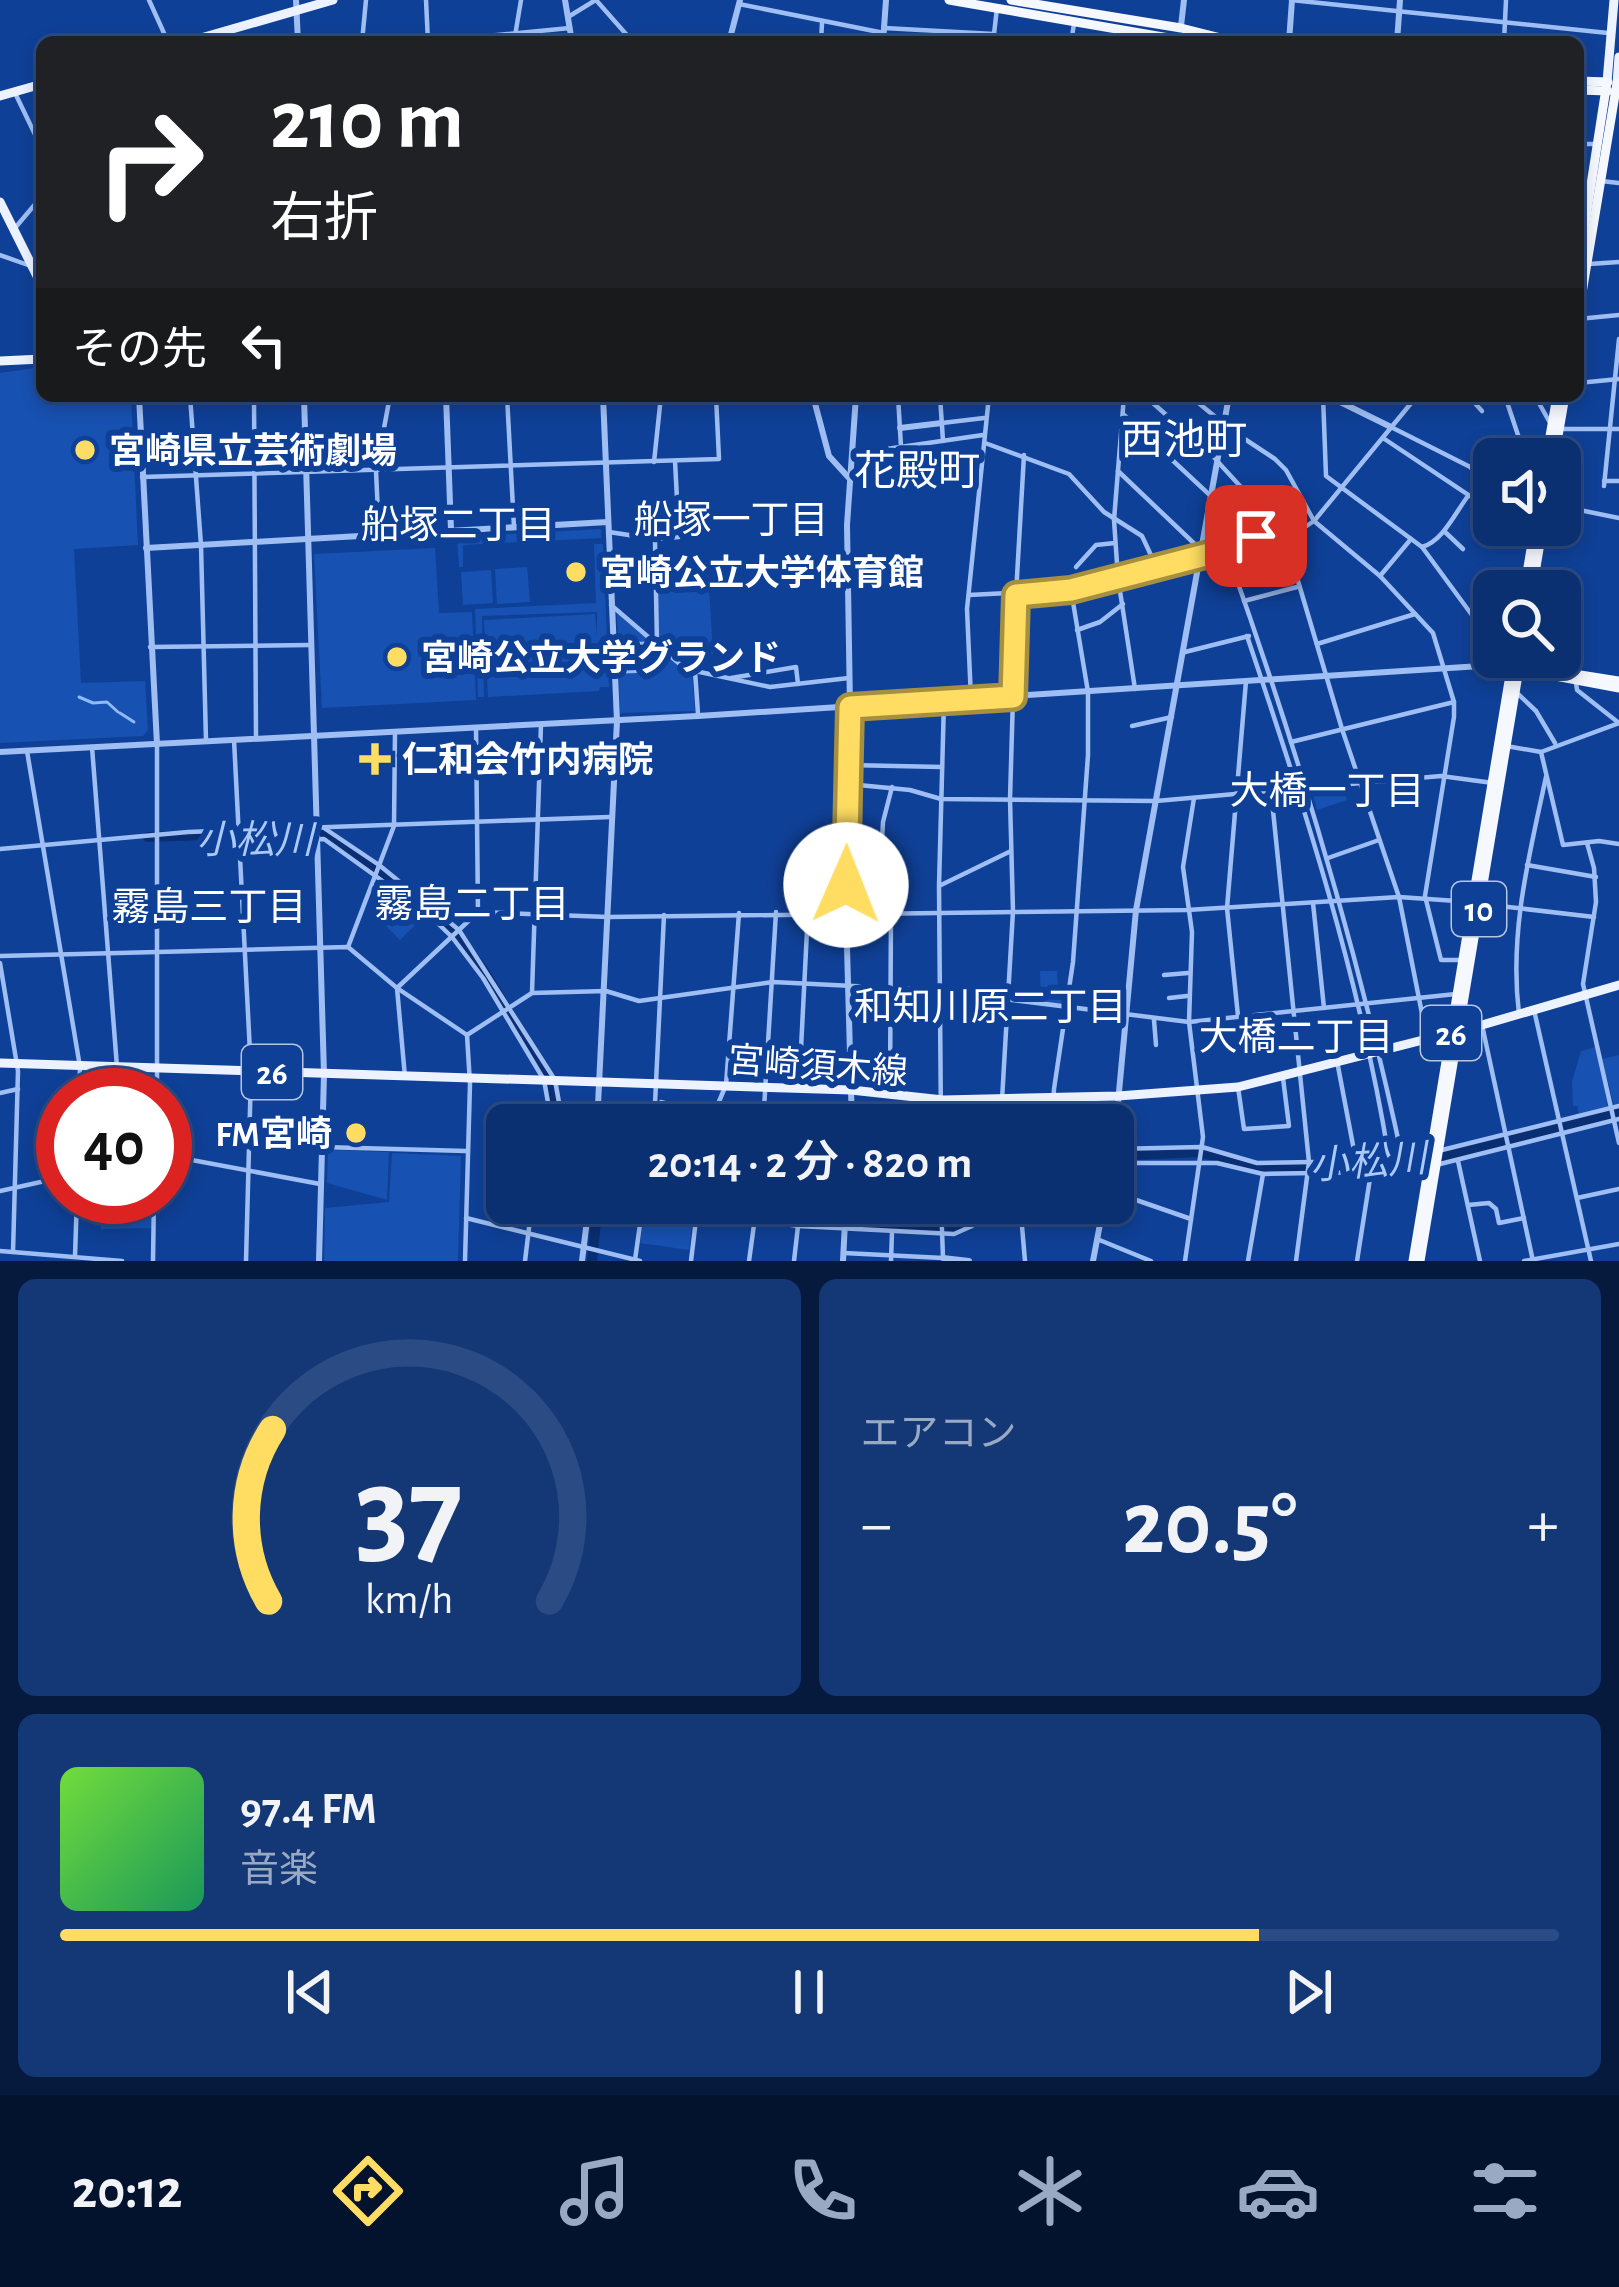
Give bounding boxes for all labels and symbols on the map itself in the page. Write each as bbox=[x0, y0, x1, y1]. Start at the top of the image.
district label: 西池町 bbox=[1121, 418, 1247, 462]
place label: 宮崎県立芸術劇場 bbox=[109, 432, 397, 470]
marker: 宮崎県立芸術劇場 bbox=[72, 437, 98, 463]
district label: 花殿町 bbox=[854, 449, 980, 493]
pin bbox=[1205, 485, 1307, 587]
district label: 船塚一丁目 bbox=[633, 500, 829, 541]
district label: 船塚二丁目 bbox=[360, 505, 556, 546]
place label: 宮崎公立大学体育館 bbox=[600, 554, 924, 592]
marker: 宮崎公立大学体育館 bbox=[563, 559, 589, 585]
place label: 宮崎公立大学グランド bbox=[421, 639, 781, 677]
marker: 宮崎公立大学グランド bbox=[384, 644, 410, 670]
place label: 仁和会竹内病院 bbox=[402, 741, 654, 779]
marker: 仁和会竹内病院 bbox=[359, 743, 391, 775]
district label: 大橋一丁目 bbox=[1229, 771, 1425, 812]
water label: 小松川 bbox=[196, 820, 317, 861]
position arrow bbox=[783, 822, 909, 948]
road number: 10 bbox=[1452, 882, 1506, 936]
district label: 霧島二丁目 bbox=[374, 883, 570, 925]
district label: 霧島三丁目 bbox=[111, 886, 307, 928]
district label: 和知川原二丁目 bbox=[853, 987, 1127, 1028]
road number: 26 bbox=[1421, 1006, 1481, 1060]
district label: 大橋二丁目 bbox=[1198, 1017, 1394, 1058]
street label: 宮崎須木線 bbox=[727, 1041, 909, 1091]
road number: 26 bbox=[242, 1045, 302, 1099]
speed limit sign: 40 bbox=[36, 1068, 192, 1224]
place label: FM宮崎 bbox=[215, 1115, 332, 1153]
marker: FM宮崎 bbox=[343, 1120, 369, 1146]
water label: 小松川 bbox=[1308, 1138, 1432, 1187]

